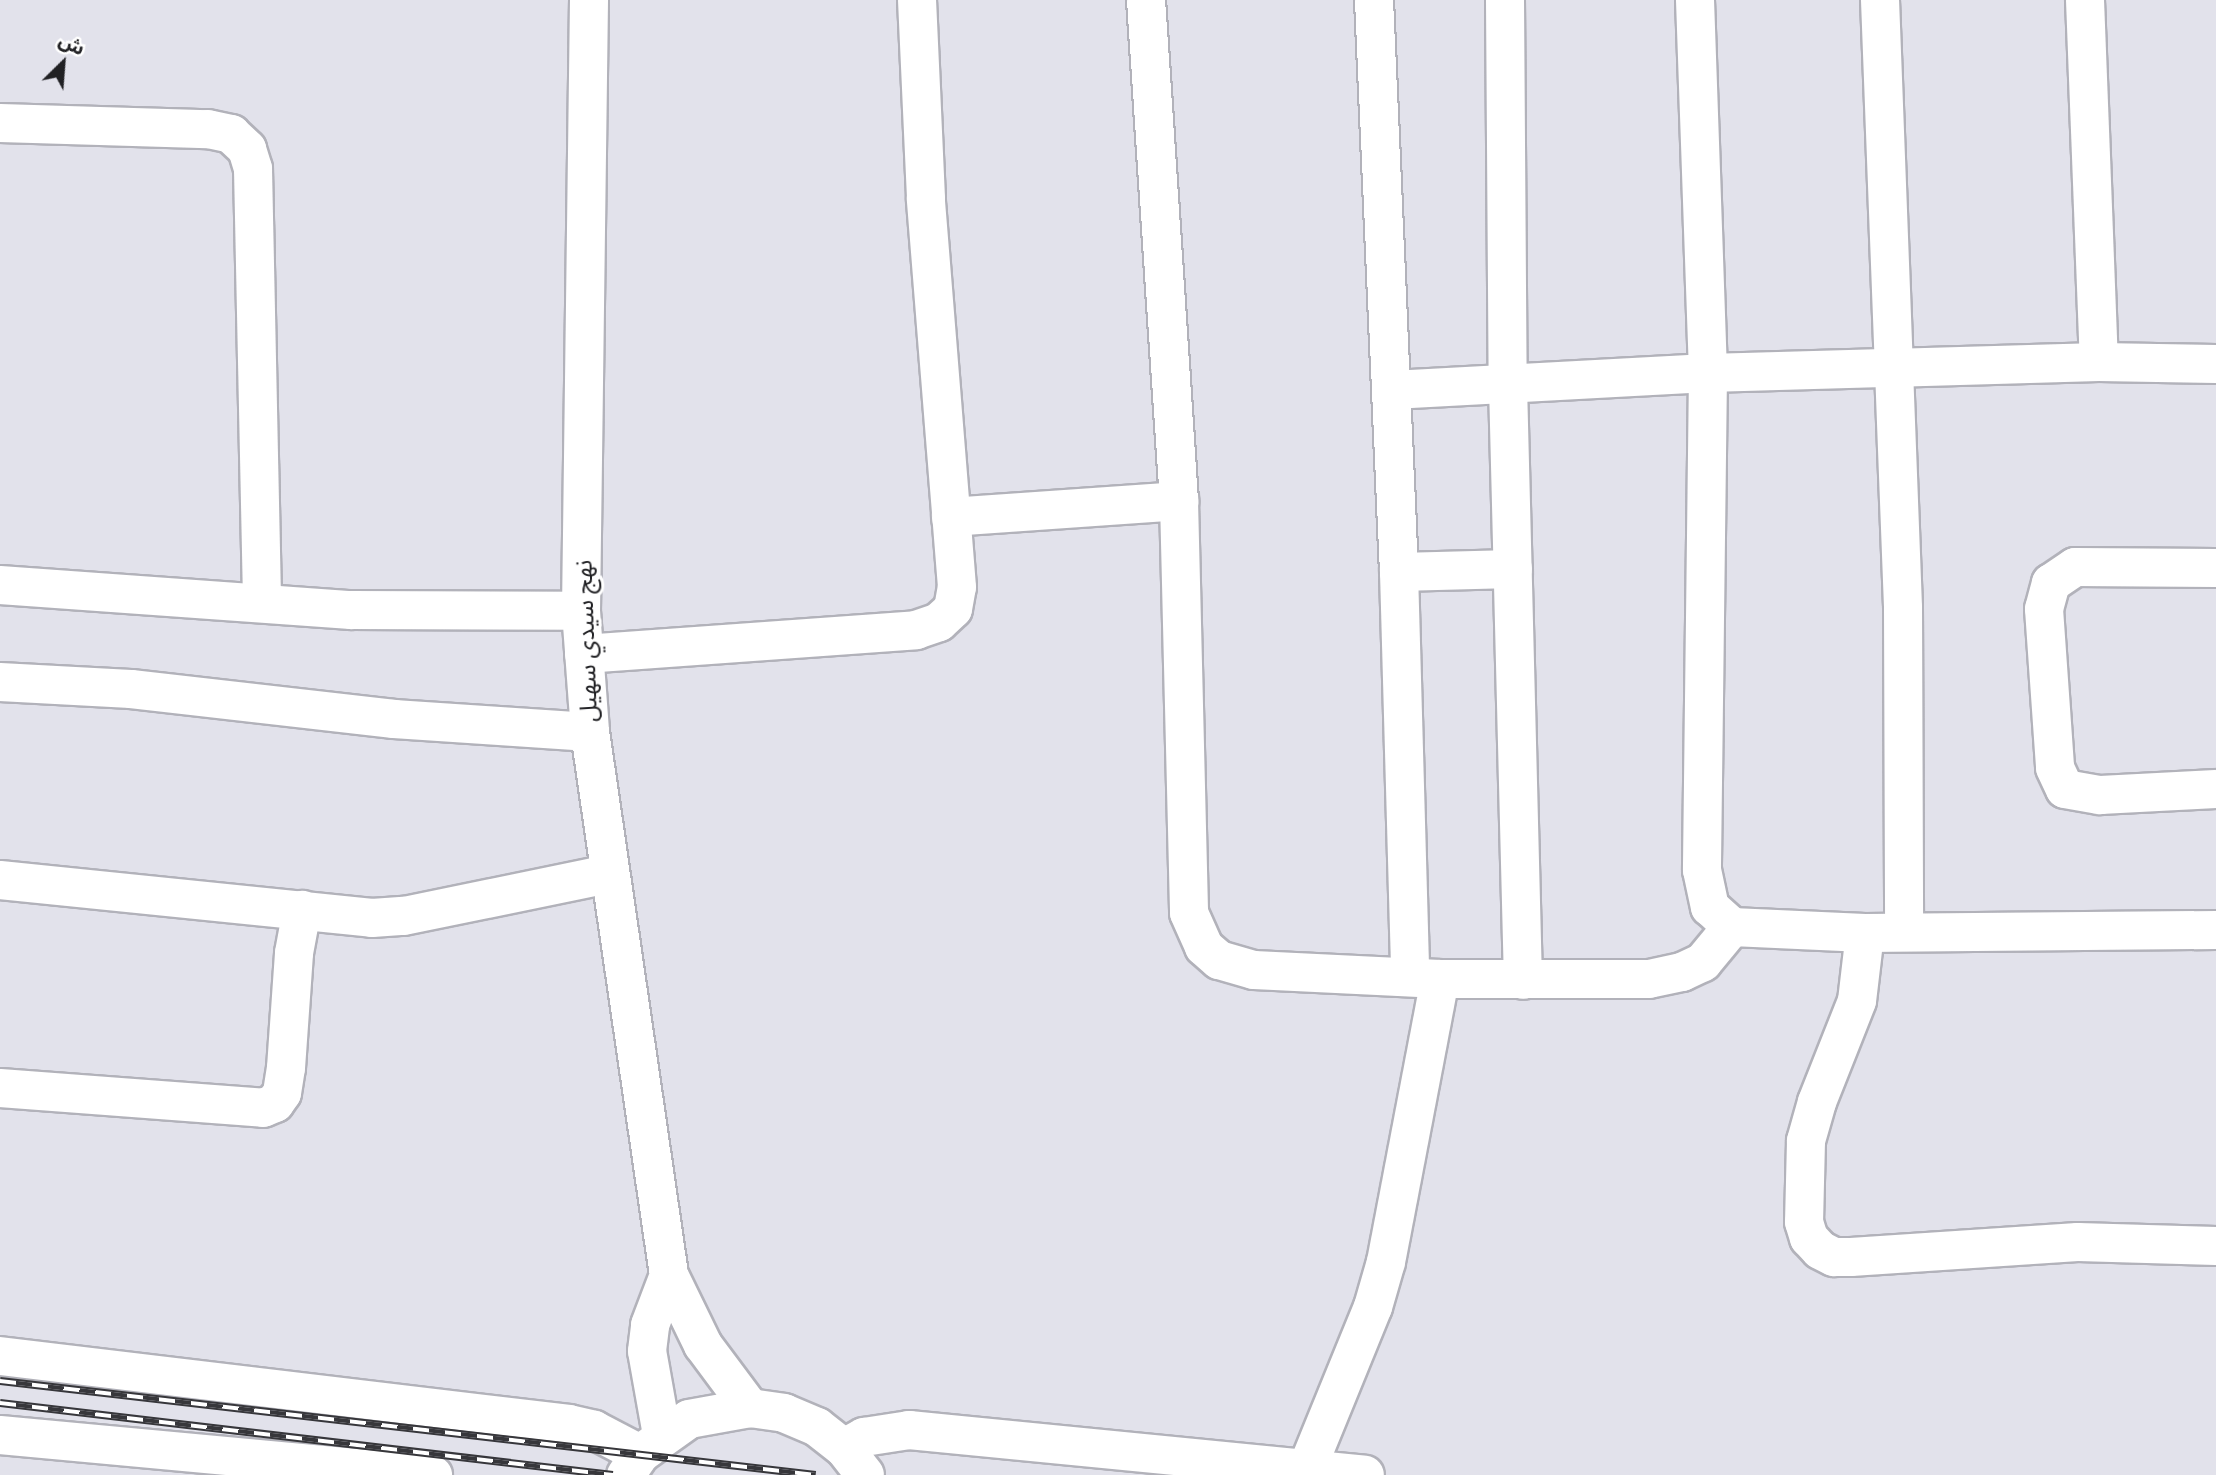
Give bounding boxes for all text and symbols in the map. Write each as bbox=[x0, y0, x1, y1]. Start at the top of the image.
text: ش bbox=[55, 27, 89, 60]
north arrow bbox=[28, 28, 98, 98]
street label: نهج سيدي سهيل bbox=[569, 559, 603, 723]

